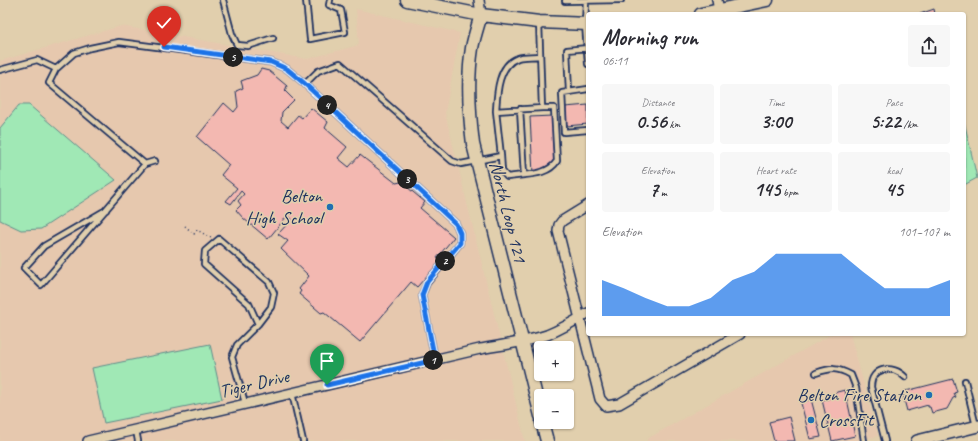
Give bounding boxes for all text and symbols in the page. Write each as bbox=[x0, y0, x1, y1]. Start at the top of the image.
pin bbox=[147, 6, 181, 47]
icon: check bbox=[153, 12, 175, 34]
text: Morning run bbox=[602, 24, 698, 52]
button: share bbox=[908, 25, 950, 67]
pin: 5 bbox=[223, 47, 243, 67]
text: 5 bbox=[231, 50, 235, 64]
text: 06:11 bbox=[602, 53, 628, 69]
pin: 4 bbox=[317, 95, 337, 115]
text: Distance bbox=[642, 95, 674, 109]
text: Time bbox=[768, 95, 784, 109]
text: Pace bbox=[886, 95, 902, 109]
text: 4 bbox=[325, 98, 329, 112]
text: 0.56 bbox=[636, 109, 667, 134]
text: 3:00 bbox=[761, 109, 791, 134]
text: 5:22 bbox=[870, 109, 901, 134]
text: km bbox=[667, 117, 680, 131]
text: /km bbox=[901, 117, 918, 131]
street label: North Loop 121 bbox=[484, 159, 532, 266]
text: Elevation bbox=[641, 163, 675, 177]
text: Heart rate bbox=[756, 163, 796, 177]
text: kcal bbox=[887, 163, 901, 177]
pin: 3 bbox=[397, 169, 417, 189]
text: 3 bbox=[405, 172, 409, 186]
text: 7 bbox=[649, 177, 658, 202]
text: 145 bbox=[754, 177, 780, 202]
text: 45 bbox=[885, 177, 903, 202]
place label: Belton High School bbox=[246, 184, 326, 230]
text: m bbox=[658, 185, 667, 199]
text: bpm bbox=[780, 185, 798, 199]
marker: Belton High School bbox=[325, 202, 335, 212]
text: Elevation bbox=[602, 224, 642, 240]
text: 101–107 m bbox=[899, 224, 950, 240]
pin: 2 bbox=[435, 251, 455, 271]
text: 2 bbox=[443, 254, 447, 268]
map controls bbox=[534, 341, 574, 429]
button: + bbox=[534, 341, 574, 381]
pin bbox=[310, 344, 344, 385]
icon: arrive bbox=[316, 350, 338, 372]
pin: 1 bbox=[423, 350, 443, 370]
text: 1 bbox=[431, 353, 435, 367]
street label: Tiger Drive bbox=[217, 364, 293, 404]
place label: Belton Fire Station bbox=[797, 383, 921, 407]
button: − bbox=[534, 389, 574, 429]
marker: Belton Fire Station bbox=[924, 390, 934, 400]
place label: CrossFit bbox=[819, 408, 875, 432]
marker: CrossFit bbox=[806, 415, 816, 425]

